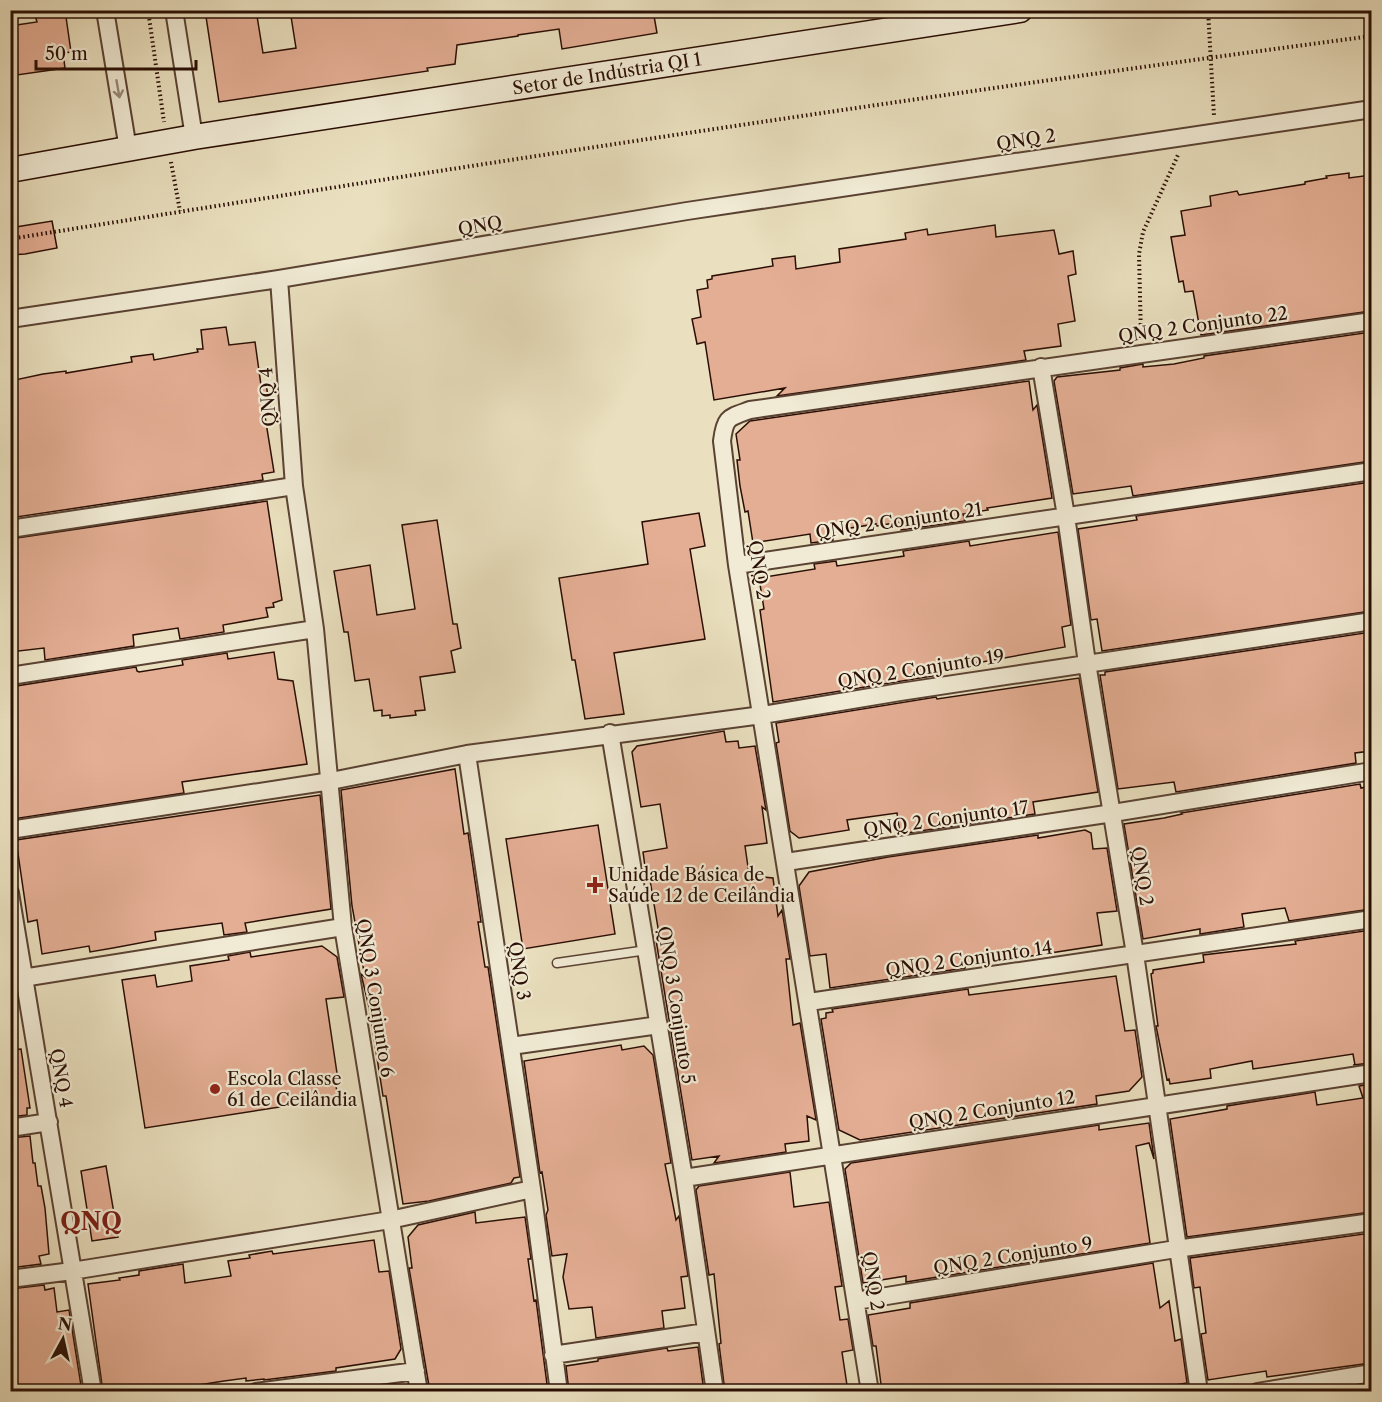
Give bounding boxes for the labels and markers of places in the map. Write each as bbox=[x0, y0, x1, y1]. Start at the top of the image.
place label: Unidade Básica de Saúde 12 de Ceilândia bbox=[608, 864, 795, 907]
marker: Unidade Básica de Saúde 12 de Ceilândia bbox=[586, 876, 604, 894]
place label: Escola Classe 61 de Ceilândia bbox=[227, 1068, 358, 1111]
marker: Escola Classe 61 de Ceilândia bbox=[208, 1082, 222, 1096]

